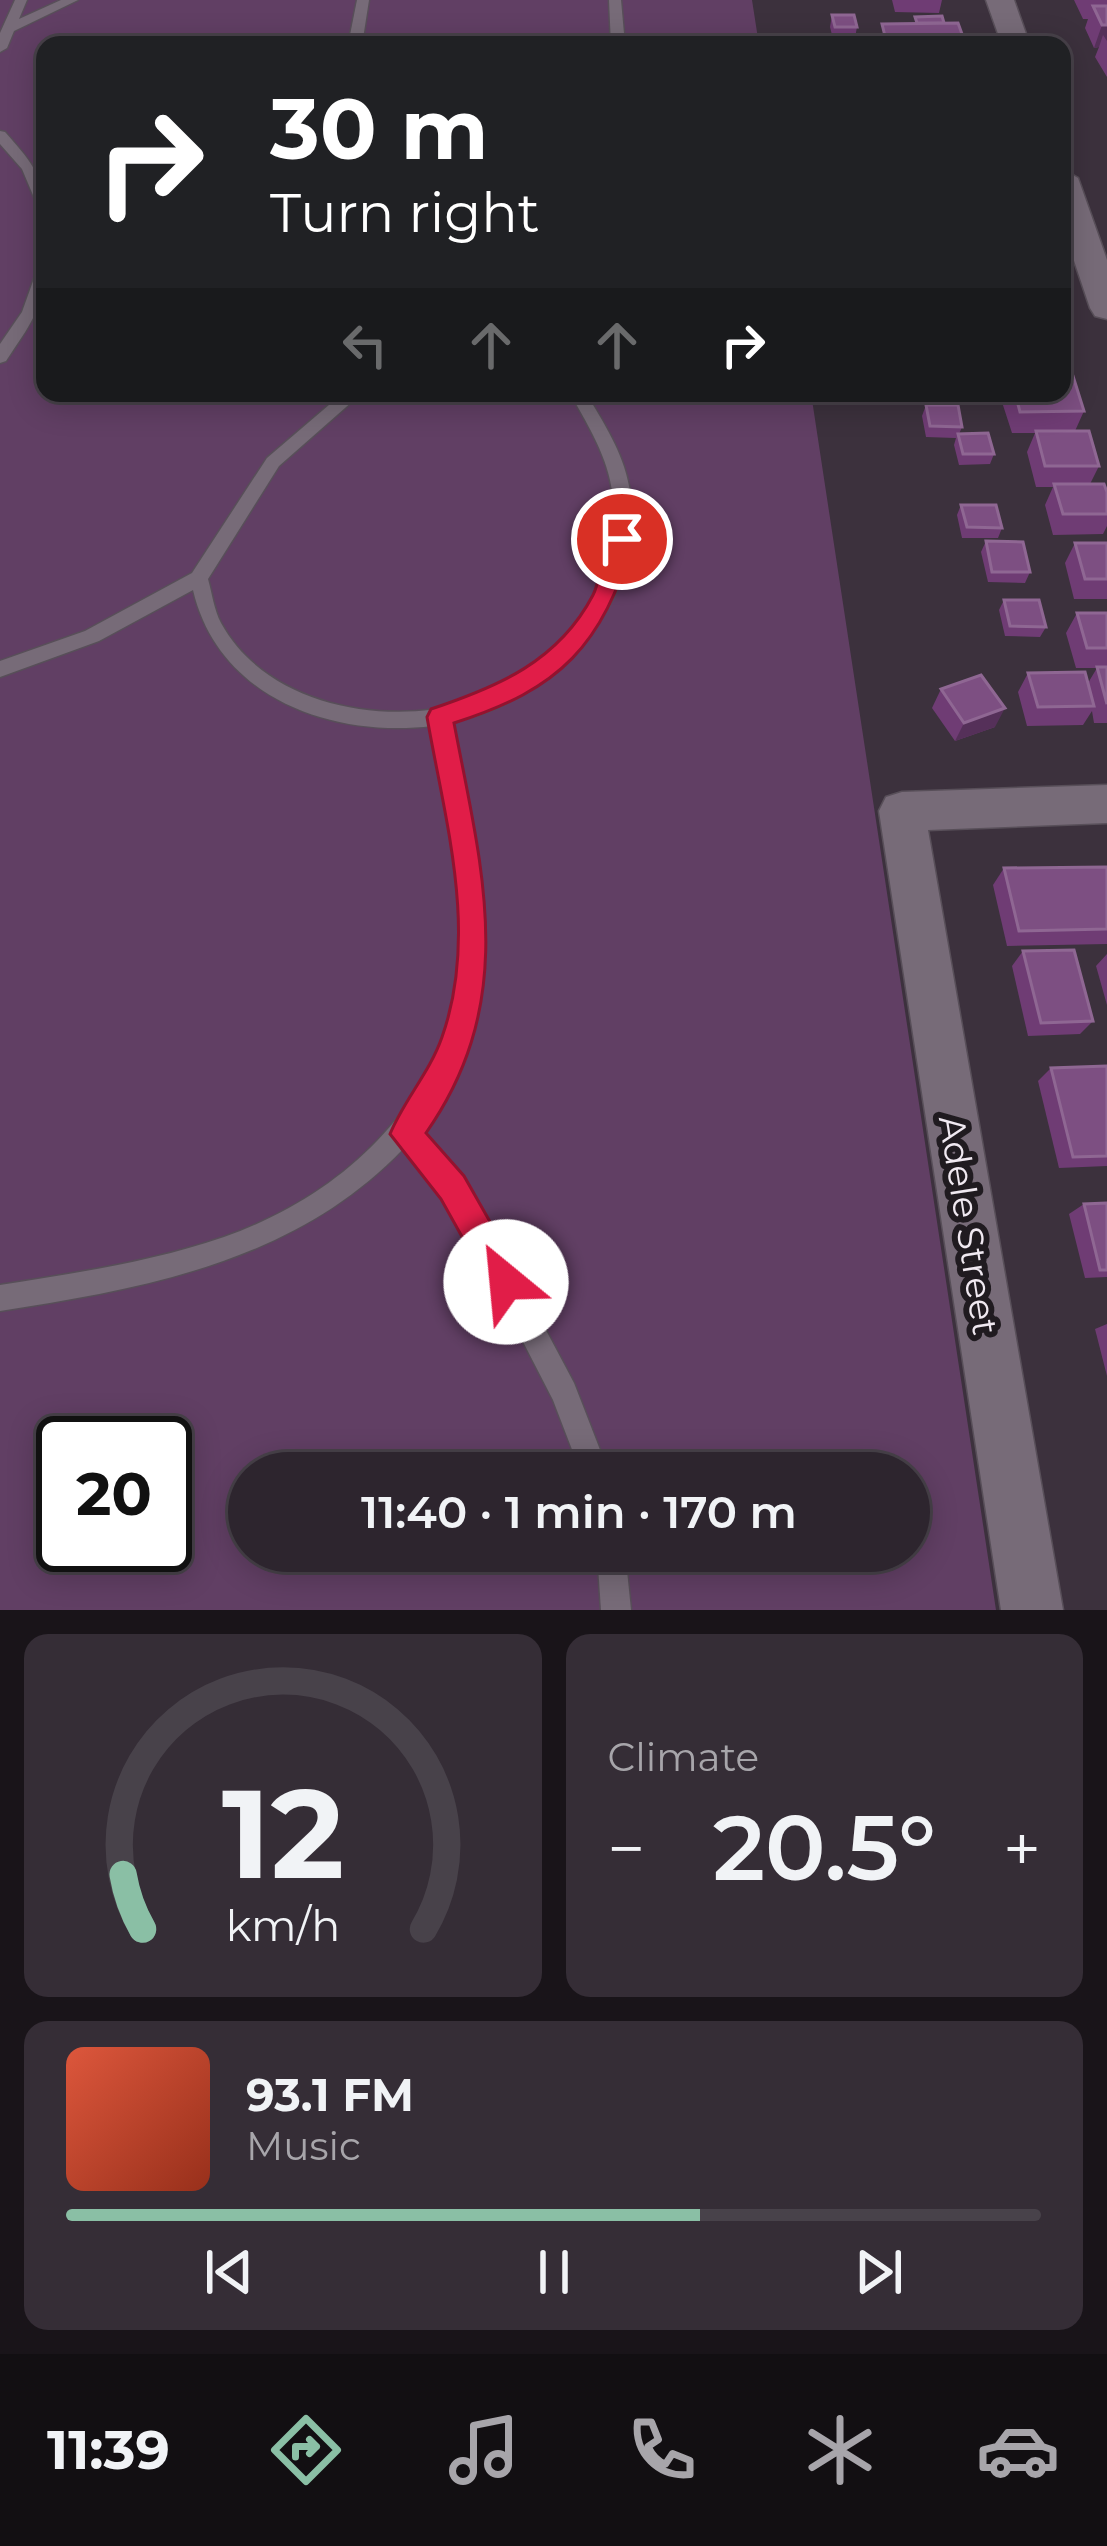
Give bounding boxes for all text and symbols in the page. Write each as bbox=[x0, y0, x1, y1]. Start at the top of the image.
text: 30 m bbox=[270, 78, 489, 180]
icon: right bbox=[72, 84, 228, 240]
text: Turn right bbox=[270, 180, 540, 246]
icon: left bbox=[332, 312, 398, 378]
icon: ahead bbox=[458, 312, 524, 378]
icon: ahead bbox=[584, 312, 650, 378]
icon: right bbox=[710, 312, 776, 378]
pin bbox=[571, 488, 673, 590]
icon: arrive bbox=[589, 506, 655, 572]
street label: Adele Street bbox=[930, 1112, 1008, 1338]
position arrow bbox=[443, 1219, 569, 1345]
speed limit sign: 20 bbox=[36, 1416, 192, 1572]
text: 11:40 · 1 min · 170 m bbox=[361, 1484, 797, 1539]
text: Climate bbox=[608, 1733, 759, 1781]
text: 12 bbox=[221, 1757, 344, 1909]
text: 20.5° bbox=[713, 1793, 936, 1903]
text: − bbox=[608, 1808, 645, 1889]
text: + bbox=[1003, 1808, 1041, 1889]
text: km/h bbox=[226, 1898, 340, 1951]
text: 93.1 FM bbox=[246, 2067, 414, 2122]
text: Music bbox=[246, 2122, 361, 2170]
icon: previous bbox=[196, 2239, 262, 2305]
icon: pause bbox=[521, 2239, 587, 2305]
icon: next bbox=[846, 2239, 912, 2305]
icon: directions bbox=[264, 2408, 348, 2492]
icon: music bbox=[442, 2408, 526, 2492]
icon: phone bbox=[620, 2408, 704, 2492]
icon: climate bbox=[798, 2408, 882, 2492]
icon: car bbox=[976, 2408, 1060, 2492]
text: 11:39 bbox=[47, 2417, 170, 2483]

